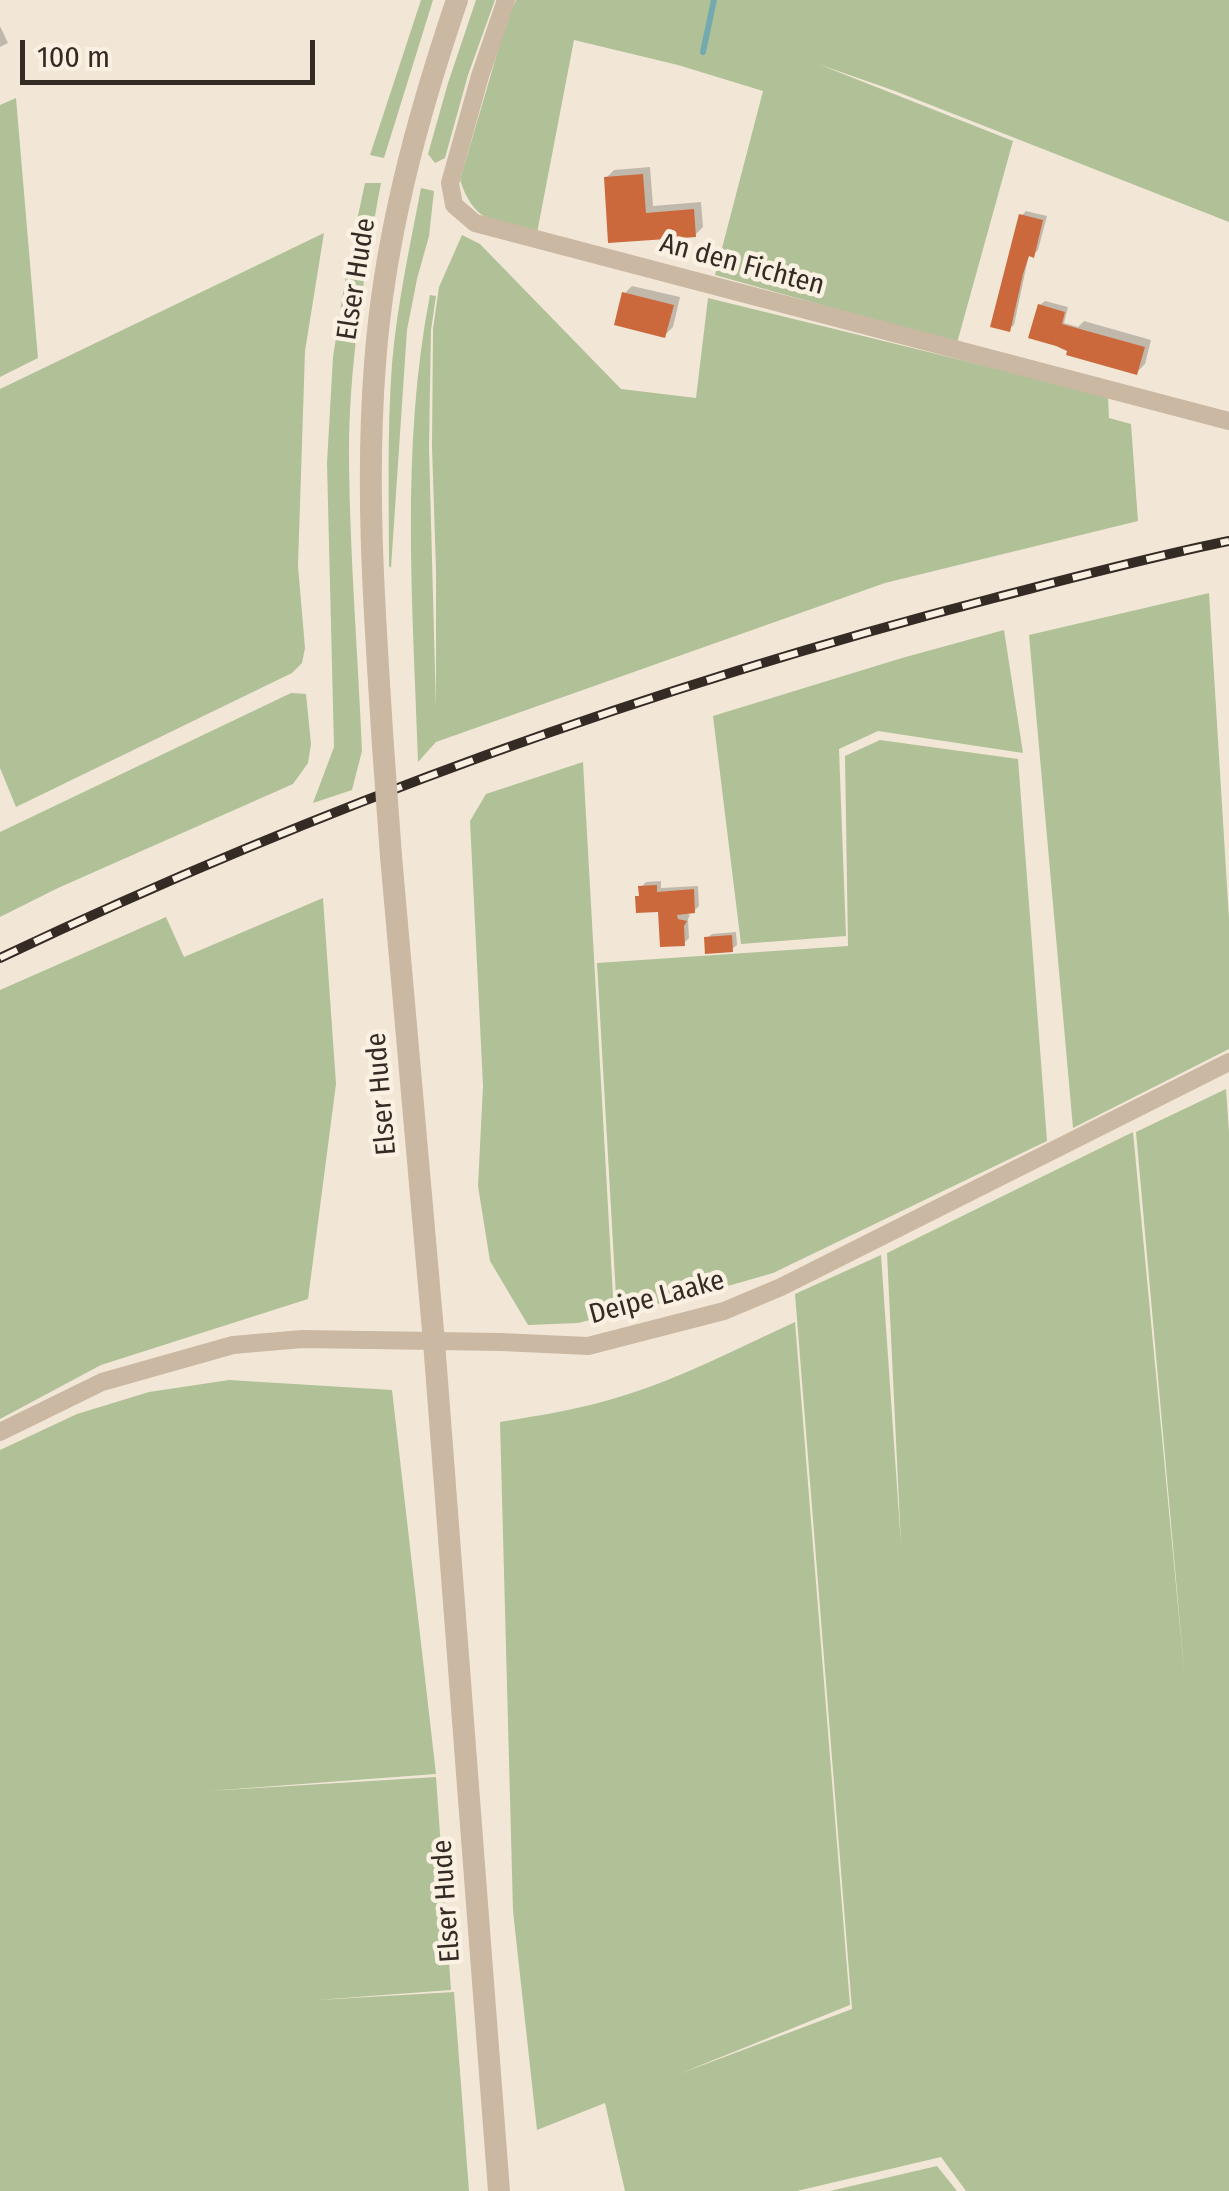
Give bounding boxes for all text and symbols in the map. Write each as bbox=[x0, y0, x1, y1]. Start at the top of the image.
scale bar bbox=[25, 20, 320, 82]
text: 100 m bbox=[37, 39, 110, 75]
street label: Elser Hude bbox=[331, 216, 383, 342]
street label: An den Fichten bbox=[656, 227, 828, 303]
street label: Elser Hude bbox=[360, 1031, 404, 1157]
street label: Deipe Laake bbox=[586, 1264, 728, 1332]
street label: Elser Hude bbox=[426, 1839, 468, 1963]

